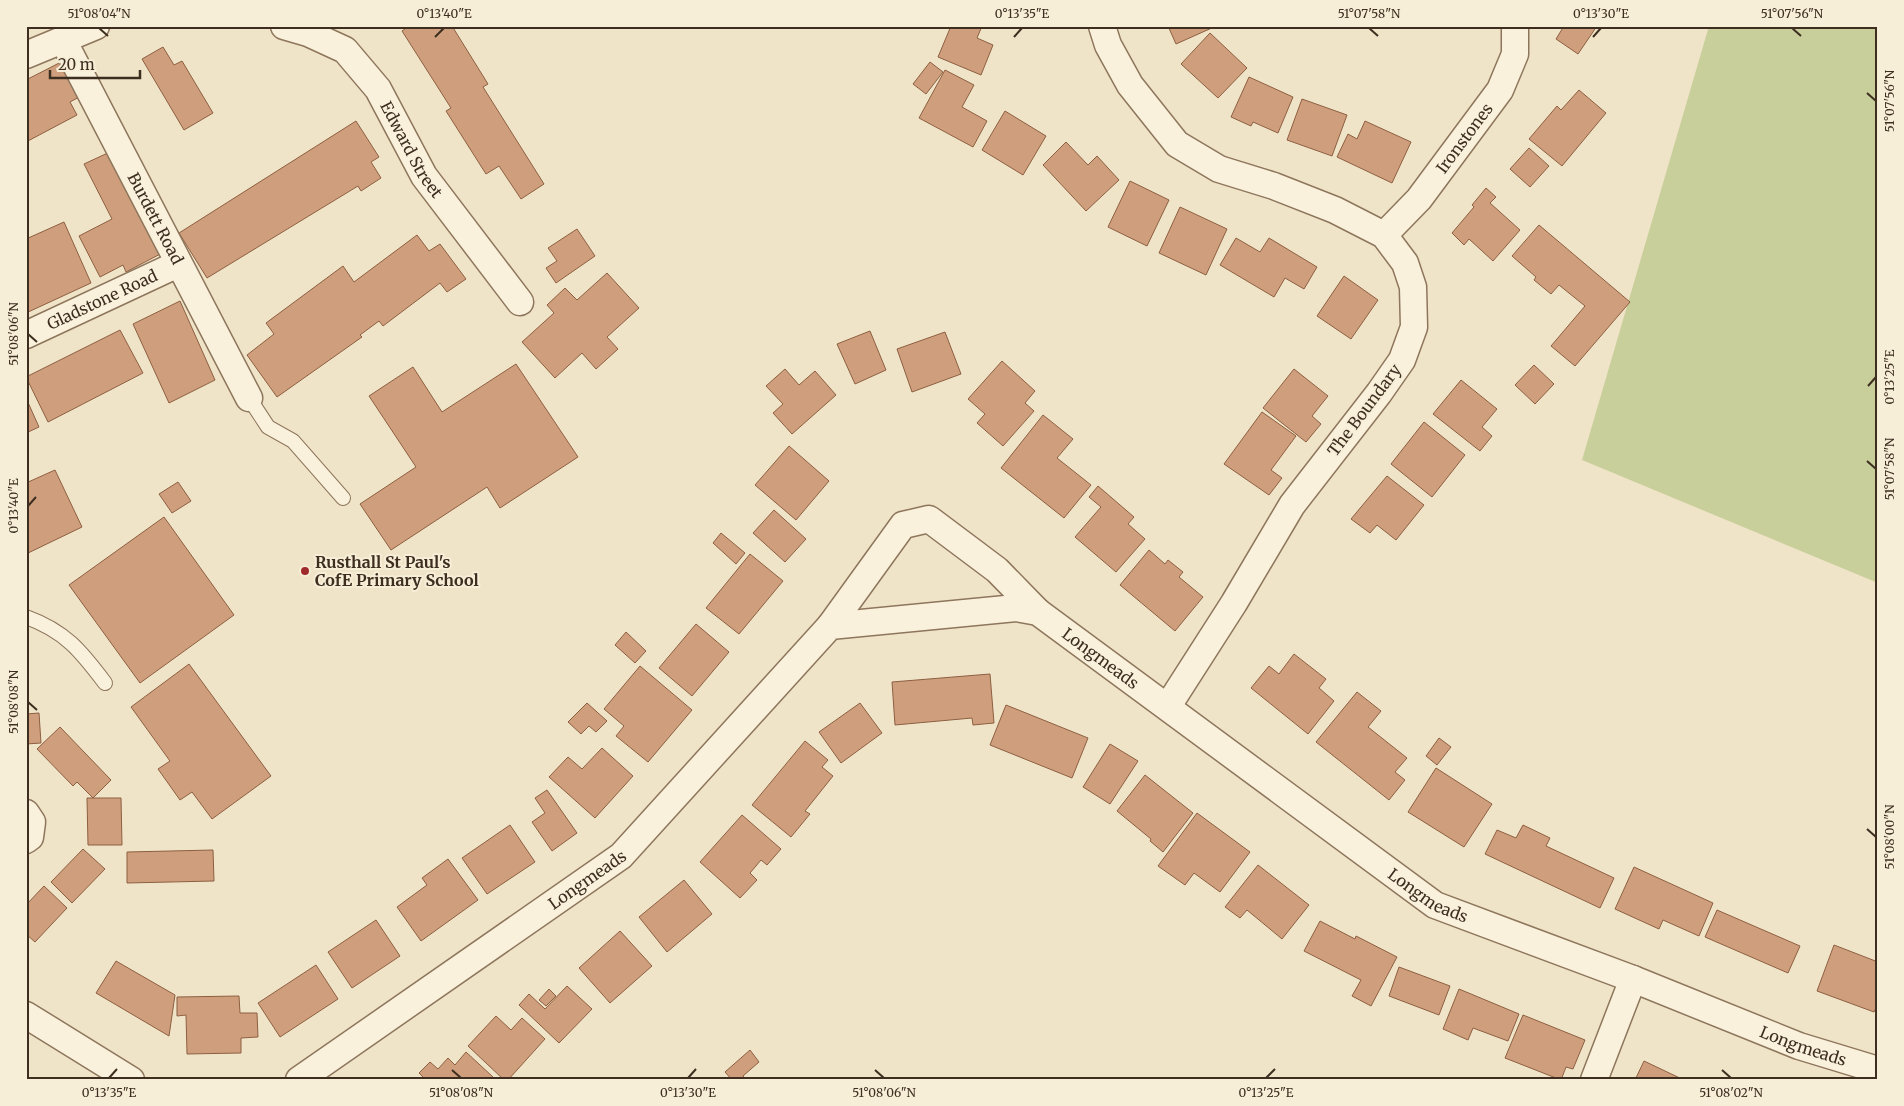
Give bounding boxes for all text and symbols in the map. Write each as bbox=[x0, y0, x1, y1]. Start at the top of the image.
text: 51°08'04"N bbox=[67, 6, 131, 21]
text: 0°13'40"E bbox=[416, 6, 472, 21]
text: 0°13'35"E bbox=[995, 6, 1050, 21]
text: 51°07'58"N bbox=[1338, 6, 1401, 21]
text: 0°13'30"E bbox=[1573, 6, 1629, 21]
text: 51°07'56"N bbox=[1761, 6, 1824, 21]
scale bar bbox=[50, 48, 140, 80]
text: 20 m bbox=[58, 55, 95, 74]
text: 51°07'56"N bbox=[1882, 69, 1897, 132]
street label: Edward Street bbox=[376, 98, 447, 202]
street label: Ironstones bbox=[1432, 99, 1497, 177]
street label: Burdett Road bbox=[124, 169, 188, 268]
street label: Gladstone Road bbox=[44, 265, 161, 334]
text: 51°08'06"N bbox=[6, 301, 21, 366]
text: 0°13'25"E bbox=[1882, 349, 1897, 404]
street label: The Boundary bbox=[1323, 359, 1406, 460]
text: 51°07'58"N bbox=[1882, 437, 1897, 500]
text: 0°13'40"E bbox=[6, 478, 21, 534]
place label: Rusthall St Paul's CofE Primary School bbox=[315, 552, 479, 590]
marker: Rusthall St Paul's CofE Primary School bbox=[299, 565, 311, 577]
street label: Longmeads bbox=[1058, 623, 1143, 693]
text: 51°08'08"N bbox=[6, 669, 21, 734]
text: 51°08'00"N bbox=[1882, 804, 1897, 869]
street label: Longmeads bbox=[544, 845, 630, 914]
street label: Longmeads bbox=[1384, 864, 1471, 926]
street label: Longmeads bbox=[1757, 1021, 1849, 1070]
text: 0°13'35"E bbox=[82, 1085, 137, 1100]
text: 51°08'08"N bbox=[429, 1085, 494, 1100]
text: 0°13'30"E bbox=[660, 1085, 716, 1100]
text: 51°08'06"N bbox=[852, 1085, 917, 1100]
text: 0°13'25"E bbox=[1239, 1085, 1294, 1100]
text: 51°08'02"N bbox=[1699, 1085, 1763, 1100]

